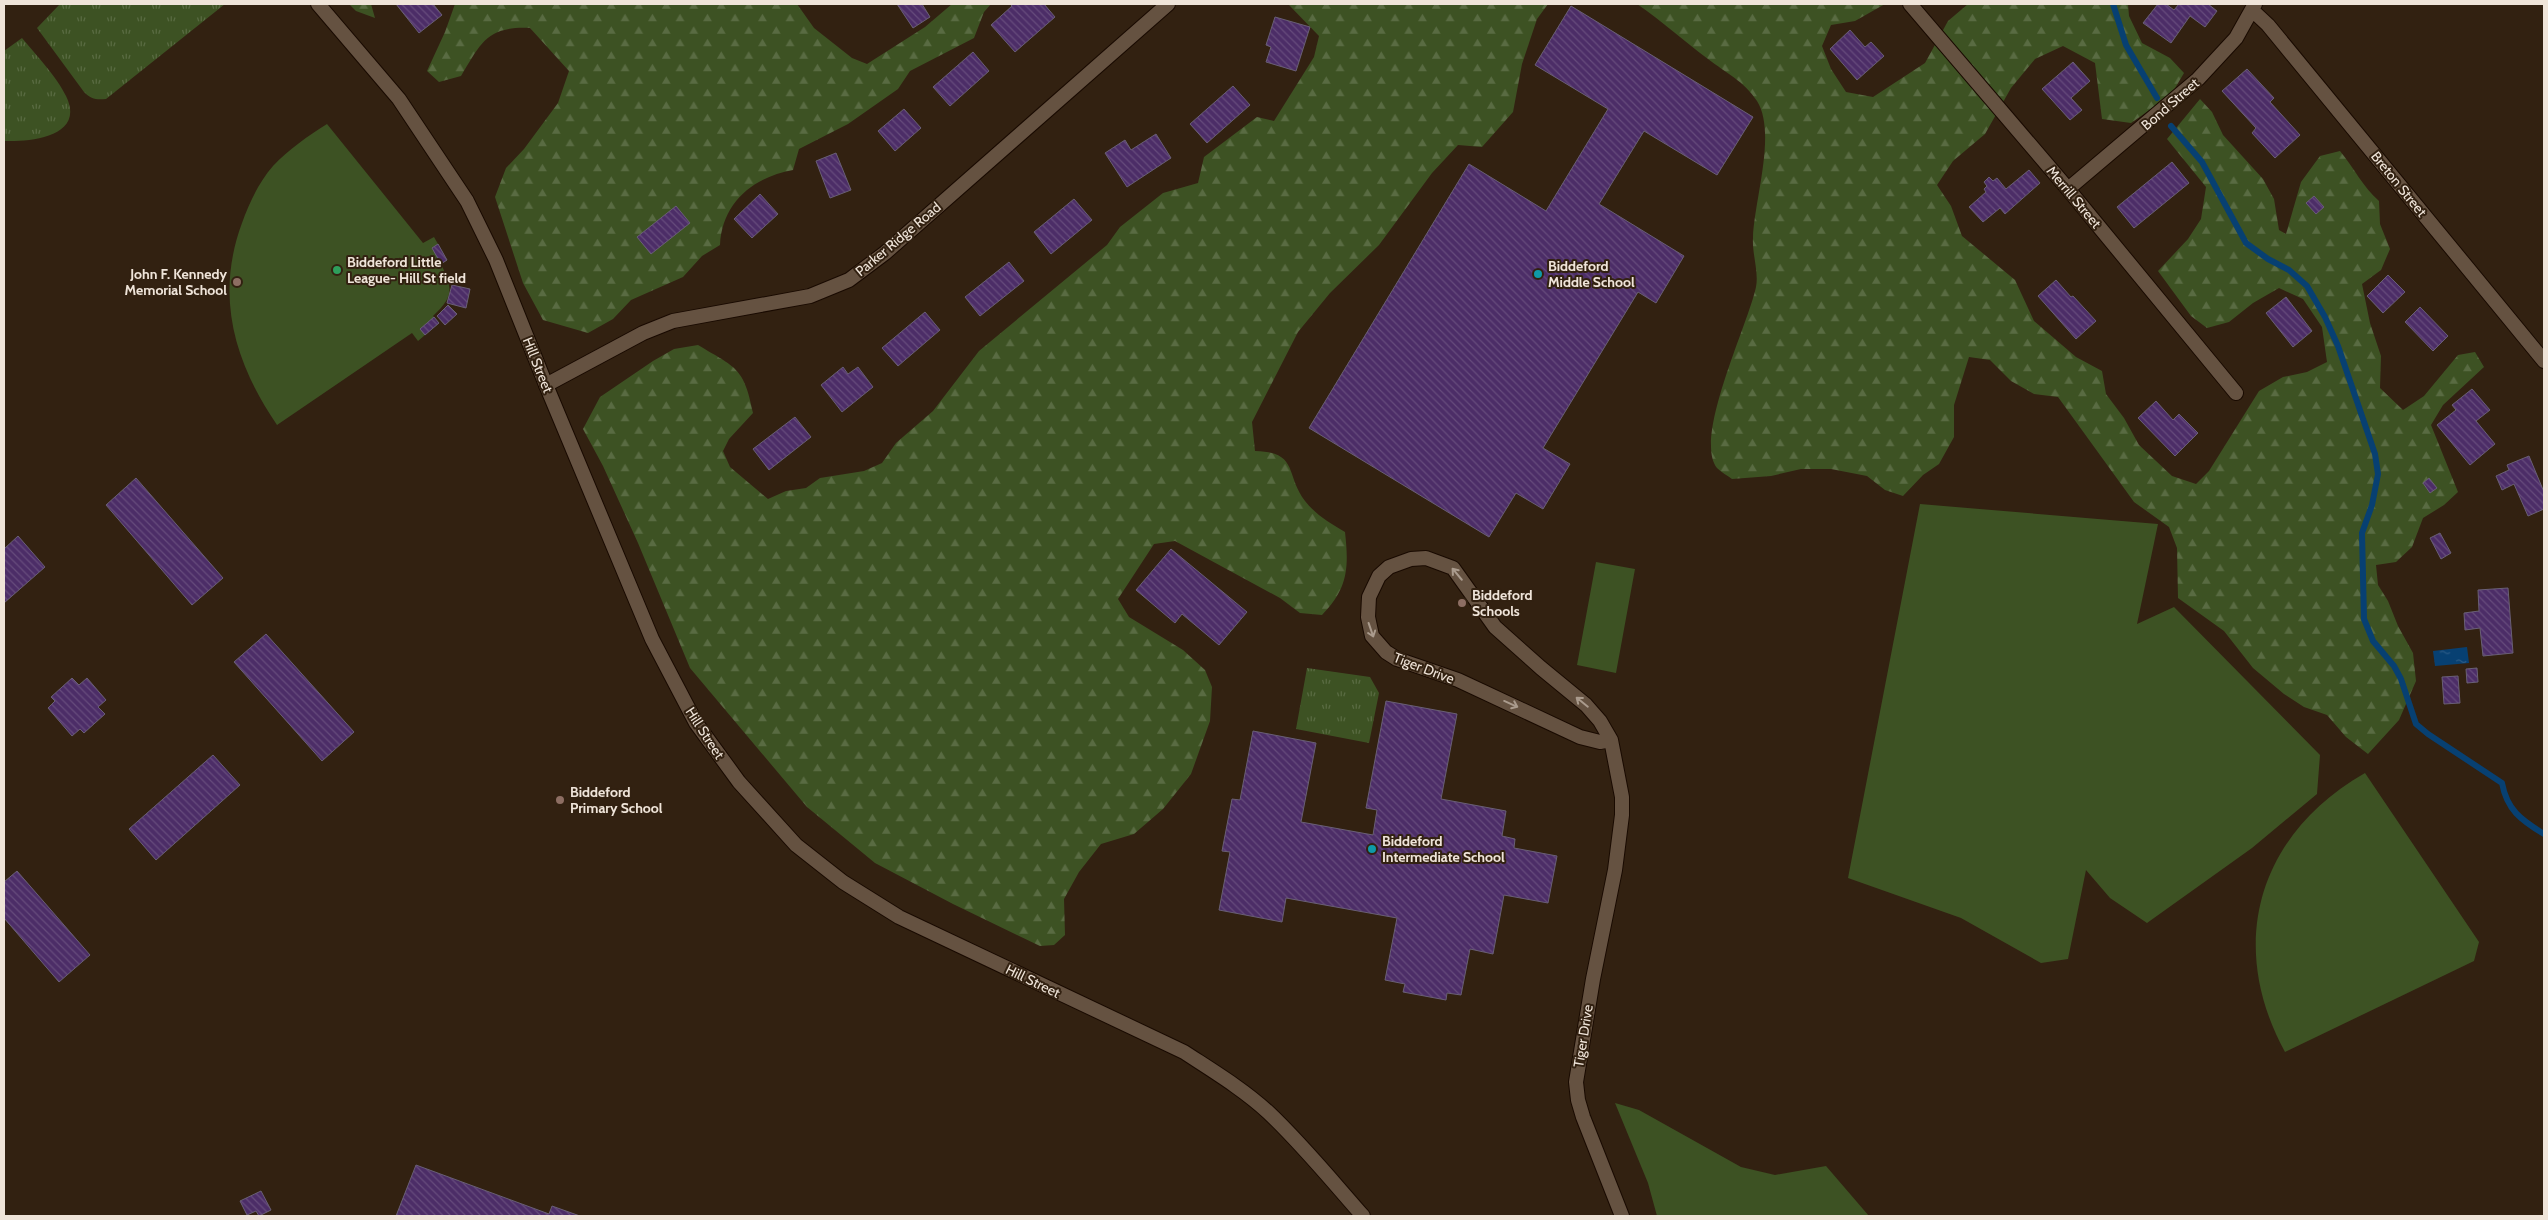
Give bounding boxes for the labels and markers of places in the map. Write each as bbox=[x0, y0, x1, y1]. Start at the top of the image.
place label: Biddeford Little League- Hill St field bbox=[347, 253, 466, 287]
place label: Biddeford Middle School bbox=[1548, 257, 1635, 291]
marker: Biddeford Little League- Hill St field bbox=[331, 264, 343, 276]
place label: John F. Kennedy Memorial School bbox=[125, 265, 227, 299]
marker: Biddeford Middle School bbox=[1532, 268, 1544, 280]
marker: John F. Kennedy Memorial School bbox=[231, 276, 243, 288]
place label: Biddeford Schools bbox=[1472, 586, 1532, 620]
marker: Biddeford Schools bbox=[1456, 597, 1468, 609]
place label: Biddeford Primary School bbox=[570, 783, 663, 817]
marker: Biddeford Primary School bbox=[554, 794, 566, 806]
place label: Biddeford Intermediate School bbox=[1382, 832, 1505, 866]
marker: Biddeford Intermediate School bbox=[1366, 843, 1378, 855]

